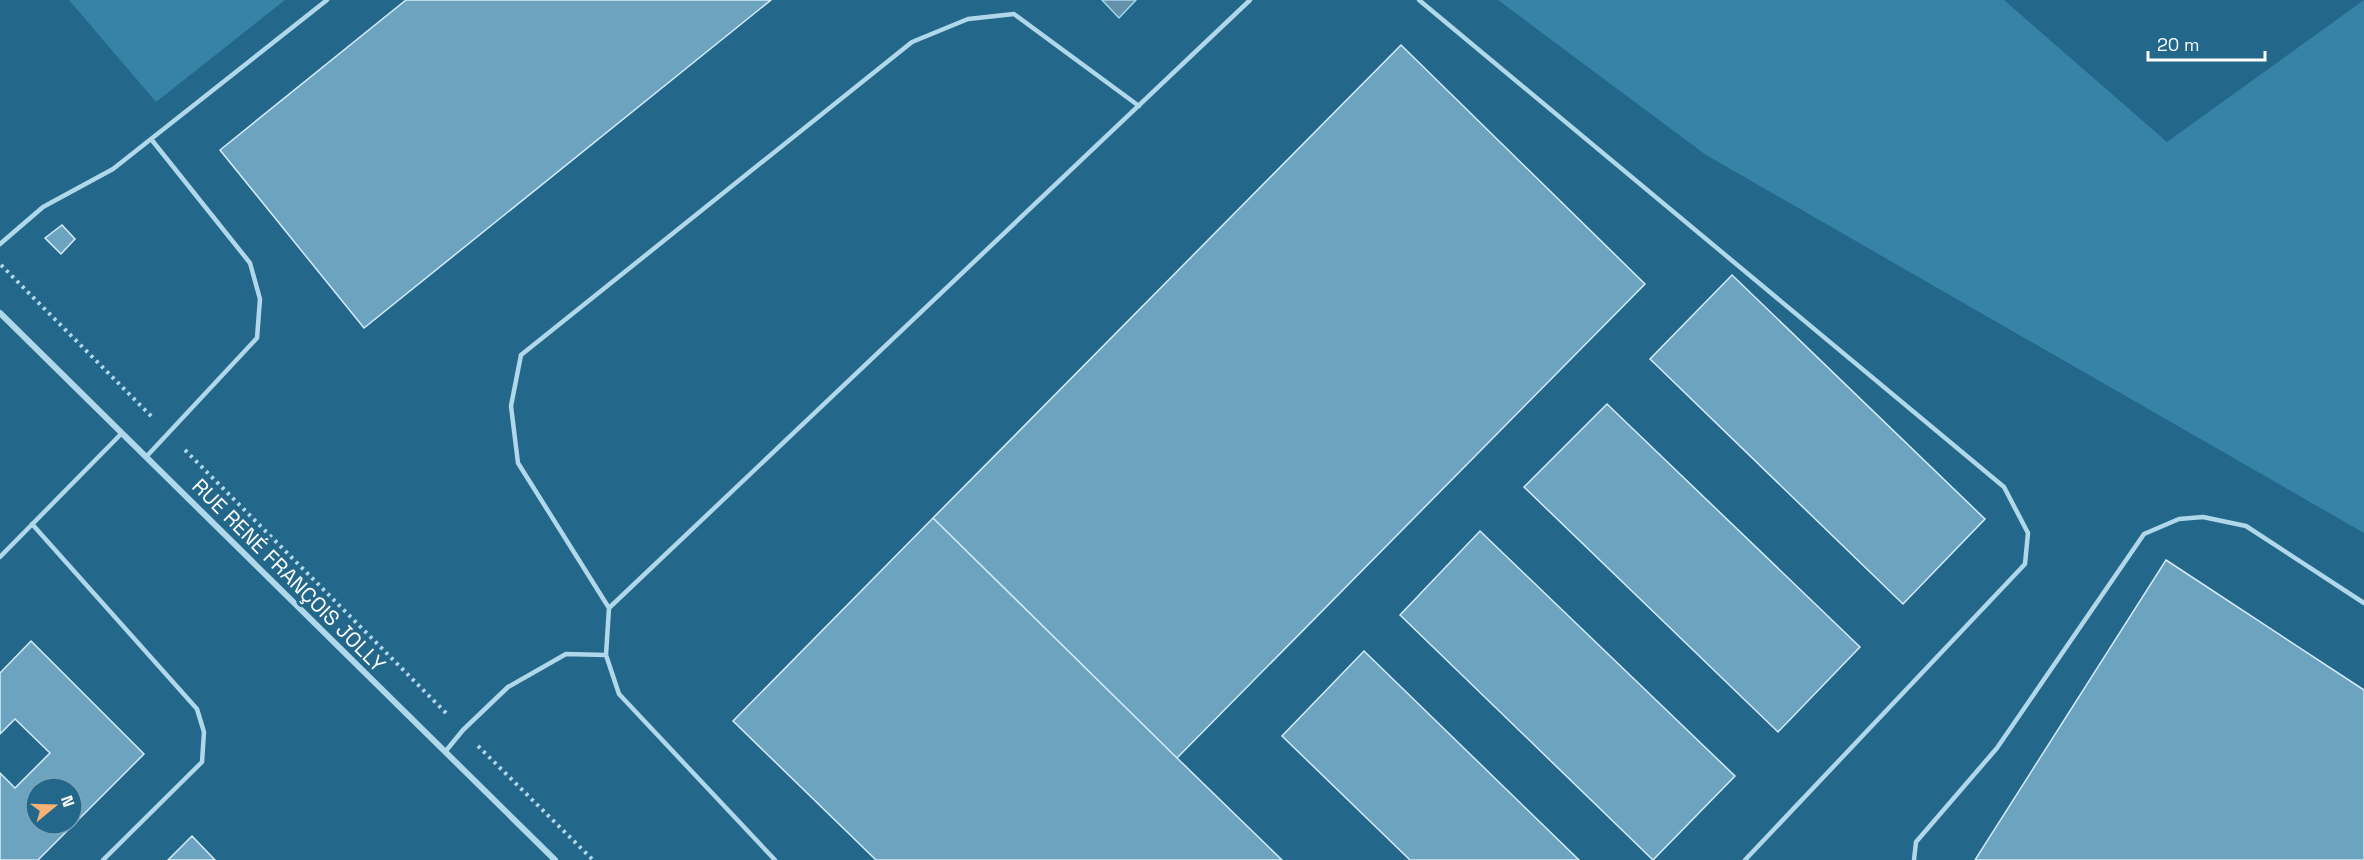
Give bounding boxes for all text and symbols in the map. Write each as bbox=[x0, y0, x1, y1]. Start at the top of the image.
scale bar bbox=[2148, 24, 2265, 62]
text: 20 m bbox=[2157, 33, 2200, 56]
street label: RUE RENÉ FRANÇOIS JOLLY bbox=[187, 473, 392, 678]
north arrow bbox=[24, 776, 84, 836]
text: N bbox=[56, 793, 79, 810]

